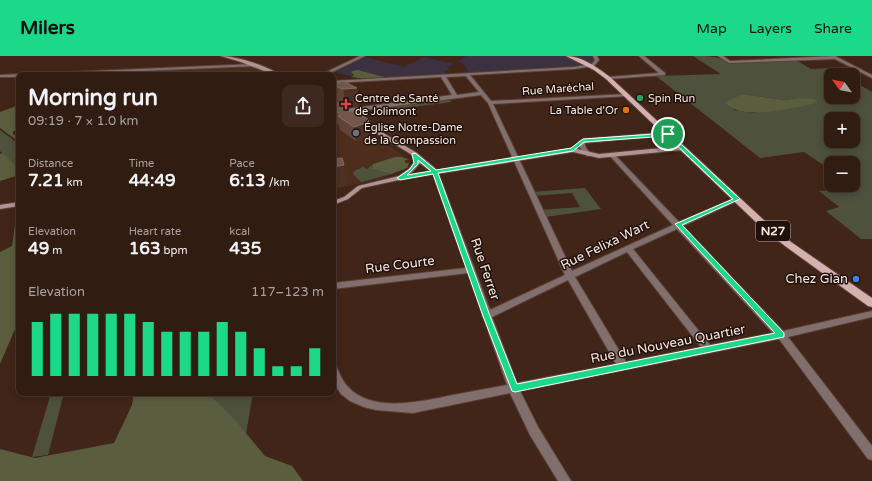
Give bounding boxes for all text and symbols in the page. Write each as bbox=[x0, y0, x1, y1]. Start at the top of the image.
text: Milers bbox=[20, 17, 75, 39]
text: Map bbox=[697, 20, 727, 37]
text: Layers bbox=[749, 20, 792, 37]
text: Share bbox=[814, 20, 852, 37]
north arrow bbox=[824, 68, 860, 104]
map controls bbox=[824, 68, 860, 192]
street label: Rue Maréchal bbox=[522, 80, 594, 98]
text: Morning run bbox=[28, 85, 158, 111]
button: share bbox=[282, 85, 324, 127]
place label: Centre de Santé de Jolimont bbox=[355, 92, 439, 118]
place label: Spin Run bbox=[648, 92, 695, 105]
marker: Spin Run bbox=[635, 93, 645, 103]
marker: Centre de Santé de Jolimont bbox=[340, 98, 352, 110]
place label: La Table d'Or bbox=[549, 104, 619, 117]
marker: La Table d'Or bbox=[621, 105, 631, 115]
button: + bbox=[824, 112, 860, 148]
text: 09:19 · 7 × 1.0 km bbox=[28, 113, 139, 129]
pin bbox=[651, 117, 685, 151]
place label: Église Notre-Dame de la Compassion bbox=[364, 120, 463, 147]
icon: arrive bbox=[657, 123, 679, 145]
marker: Église Notre-Dame de la Compassion bbox=[351, 128, 361, 138]
button: − bbox=[824, 156, 860, 192]
text: Distance bbox=[28, 157, 73, 170]
text: Time bbox=[129, 157, 154, 170]
text: Pace bbox=[229, 157, 255, 170]
text: 7.21 bbox=[28, 170, 64, 191]
text: 44:49 bbox=[129, 170, 176, 191]
text: 6:13 bbox=[229, 170, 266, 191]
text: km bbox=[64, 176, 83, 189]
text: /km bbox=[266, 176, 290, 189]
street label: Rue Felixa Wart bbox=[558, 217, 652, 273]
road number: N27 bbox=[756, 221, 790, 241]
text: Elevation bbox=[28, 225, 76, 238]
text: Heart rate bbox=[129, 225, 181, 238]
text: kcal bbox=[229, 225, 250, 238]
street label: Rue Ferrer bbox=[467, 236, 503, 302]
text: 49 bbox=[28, 238, 49, 259]
text: 163 bbox=[129, 238, 161, 259]
text: 435 bbox=[229, 238, 261, 259]
text: m bbox=[49, 244, 62, 257]
text: bpm bbox=[161, 244, 188, 257]
street label: Rue Courte bbox=[364, 253, 436, 277]
place label: Chez Gian bbox=[786, 271, 848, 287]
marker: Chez Gian bbox=[851, 274, 861, 284]
text: Elevation bbox=[28, 284, 85, 300]
text: 117–123 m bbox=[251, 284, 324, 300]
street label: Rue du Nouveau Quartier bbox=[589, 321, 747, 367]

